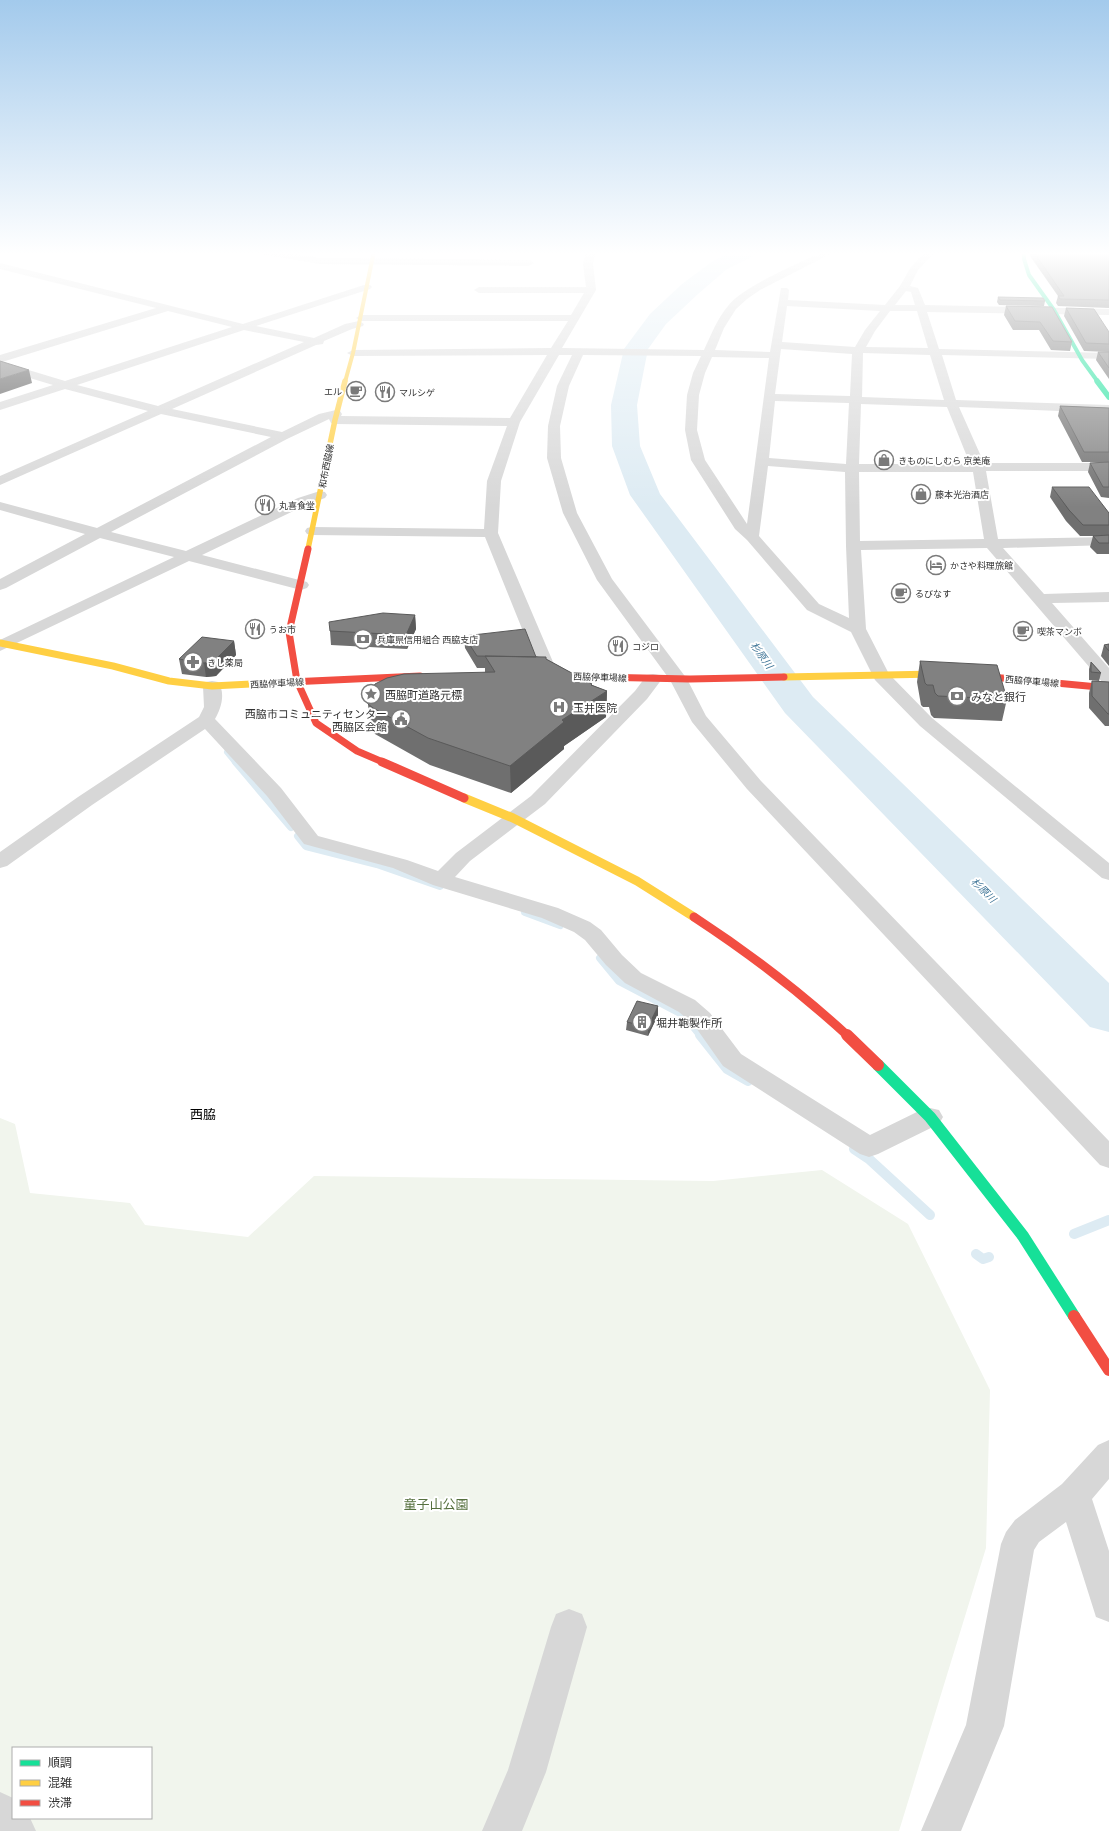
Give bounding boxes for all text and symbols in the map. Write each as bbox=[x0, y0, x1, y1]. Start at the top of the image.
cafe icon: エル bbox=[345, 380, 367, 402]
restaurant icon: マルシゲ bbox=[374, 381, 396, 403]
place label: エル bbox=[324, 385, 342, 398]
place label: マルシゲ bbox=[399, 386, 435, 399]
street label: 和布西脇線 bbox=[315, 442, 337, 489]
shop icon: きものにしむら 京美庵 bbox=[873, 449, 895, 471]
place label: きものにしむら 京美庵 bbox=[898, 454, 990, 467]
shop icon: 藤本光治酒店 bbox=[910, 483, 932, 505]
place label: 藤本光治酒店 bbox=[935, 488, 989, 501]
restaurant icon: 丸喜食堂 bbox=[254, 494, 276, 516]
place label: 丸喜食堂 bbox=[279, 499, 315, 512]
hotel icon: かさや料理旅館 bbox=[925, 554, 947, 576]
place label: かさや料理旅館 bbox=[950, 559, 1013, 572]
cafe icon: るびなす bbox=[890, 582, 912, 604]
place label: るびなす bbox=[915, 587, 951, 600]
restaurant icon: うお市 bbox=[244, 618, 266, 640]
cafe icon: 喫茶マンボ bbox=[1012, 620, 1034, 642]
place label: うお市 bbox=[269, 623, 296, 636]
place label: 喫茶マンボ bbox=[1037, 625, 1082, 638]
bank icon: 兵庫県信用組合 西脇支店 bbox=[352, 628, 374, 650]
place label: 兵庫県信用組合 西脇支店 bbox=[377, 633, 478, 646]
restaurant icon: コジロ bbox=[607, 635, 629, 657]
water label: 杉原川 bbox=[748, 639, 777, 672]
place label: コジロ bbox=[632, 640, 659, 653]
pharmacy icon: きし薬局 bbox=[182, 651, 204, 673]
place label: きし薬局 bbox=[207, 656, 243, 669]
street label: 西脇停車場線 bbox=[573, 670, 628, 684]
street label: 西脇停車場線 bbox=[1005, 672, 1060, 690]
street label: 西脇停車場線 bbox=[250, 675, 305, 691]
place icon: 西脇町道路元標 bbox=[360, 683, 382, 705]
bank icon: みなと銀行 bbox=[946, 685, 968, 707]
place label: 西脇町道路元標 bbox=[385, 687, 462, 702]
place label: みなと銀行 bbox=[971, 689, 1026, 704]
hospital icon: 玉井医院 bbox=[548, 696, 570, 718]
place label: 玉井医院 bbox=[573, 700, 617, 715]
place label: 西脇市コミュニティセンター 西脇区会館 bbox=[245, 706, 387, 734]
public building icon: 西脇市コミュニティセンター 西脇区会館 bbox=[390, 708, 412, 730]
water label: 杉原川 bbox=[968, 874, 1000, 906]
building icon: 堀井鞄製作所 bbox=[631, 1011, 653, 1033]
place label: 堀井鞄製作所 bbox=[656, 1015, 723, 1030]
district label: 西脇 bbox=[190, 1105, 216, 1123]
park label: 童子山公園 bbox=[403, 1495, 469, 1513]
legend bbox=[12, 1747, 152, 1819]
text: 順調 bbox=[48, 1754, 72, 1771]
text: 混雑 bbox=[48, 1774, 72, 1791]
text: 渋滞 bbox=[48, 1794, 72, 1811]

